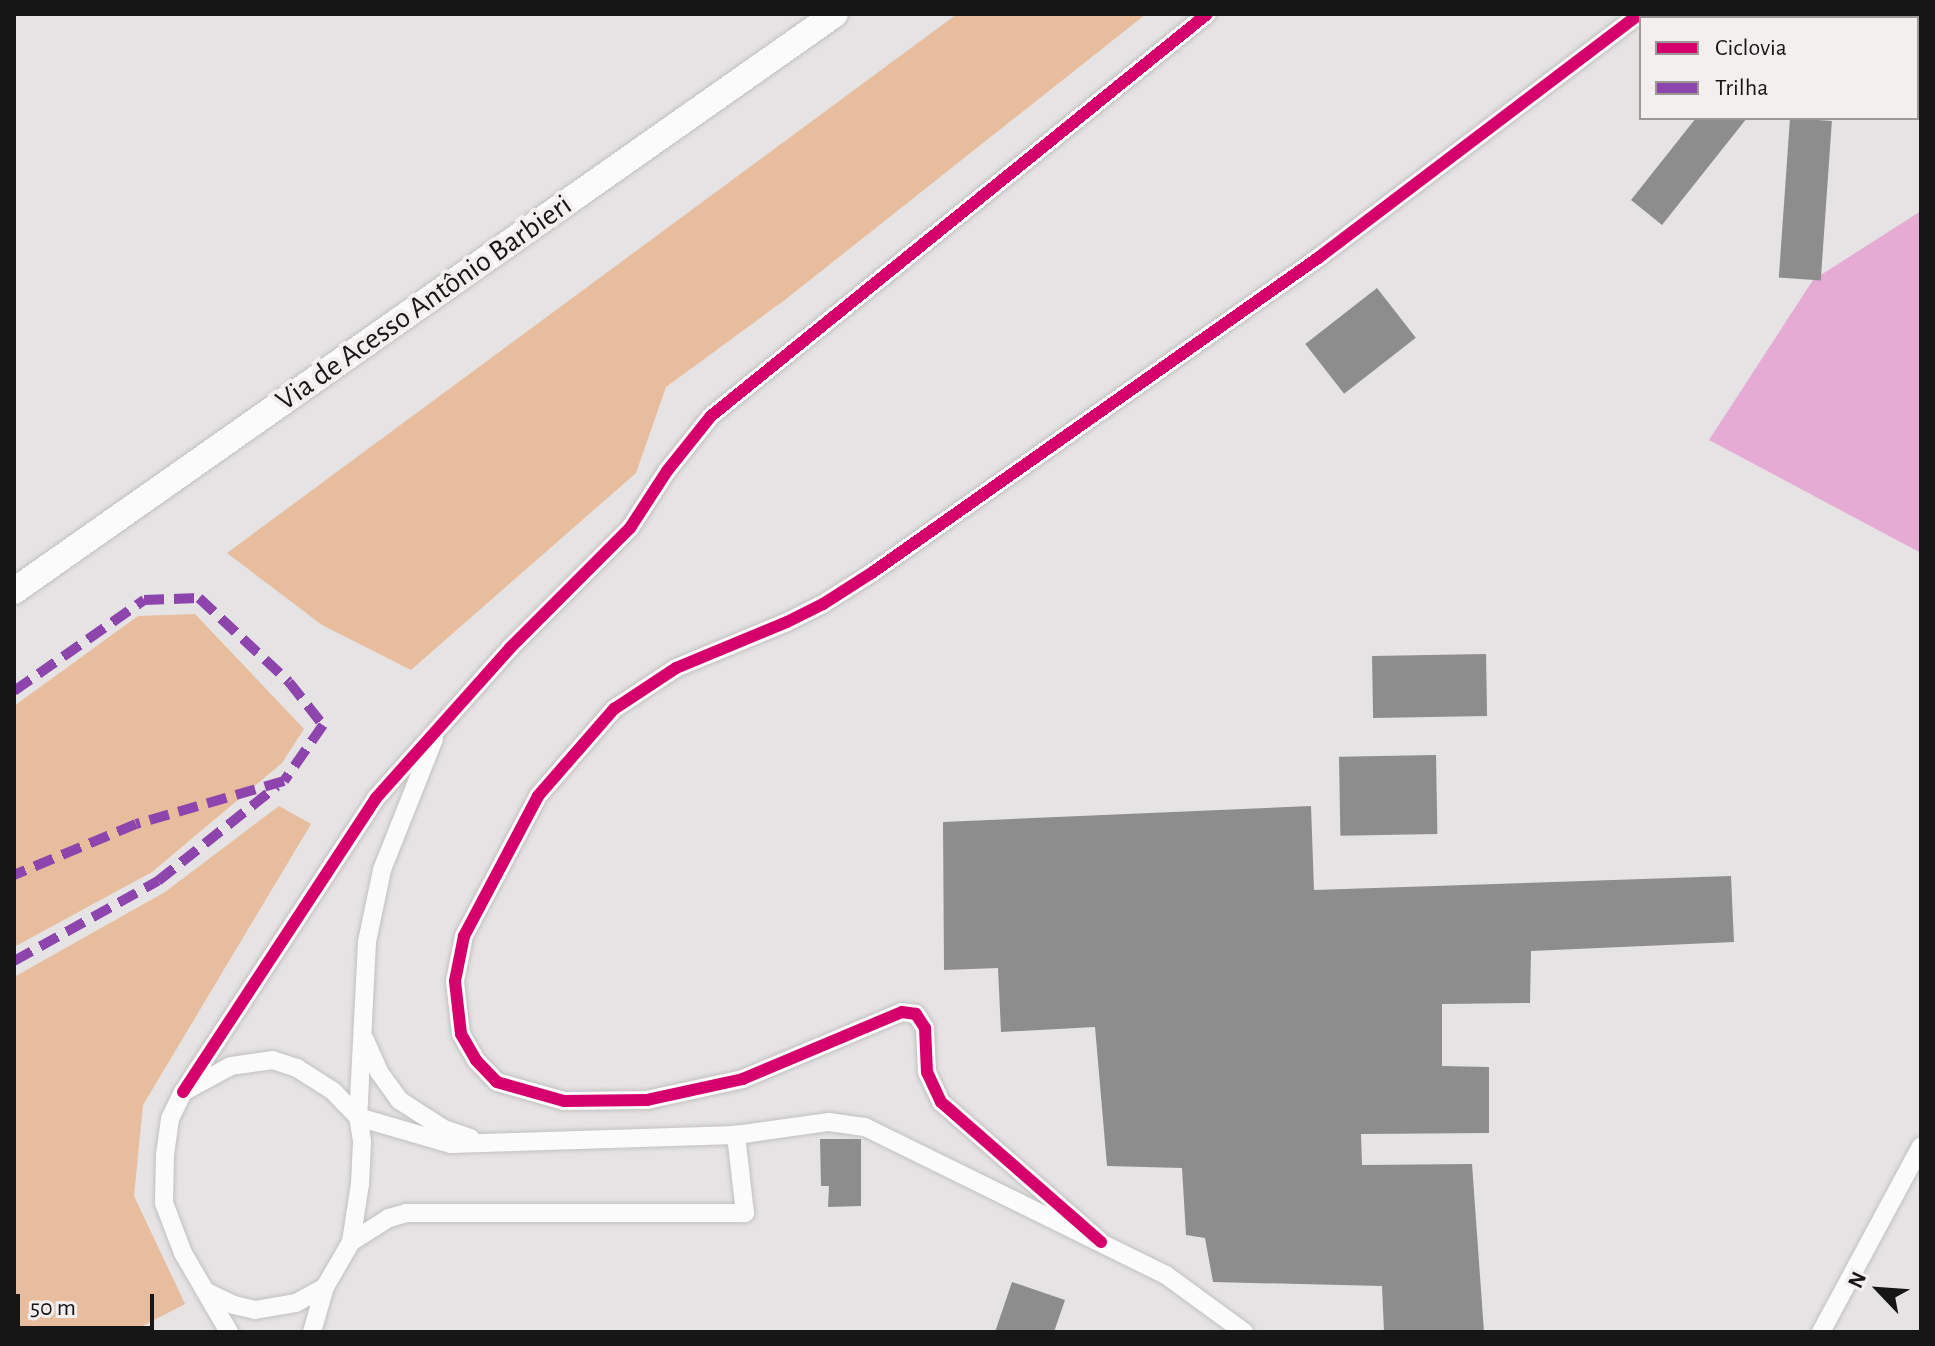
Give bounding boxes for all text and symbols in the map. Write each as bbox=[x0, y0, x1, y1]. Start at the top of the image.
legend bbox=[1639, 16, 1919, 120]
text: Ciclovia bbox=[1715, 36, 1787, 60]
text: Trilha bbox=[1715, 76, 1768, 100]
street label: Via de Acesso Antônio Barbieri bbox=[269, 187, 579, 419]
north arrow bbox=[1839, 1250, 1919, 1330]
text: N bbox=[1844, 1268, 1870, 1291]
scale bar bbox=[20, 1278, 158, 1328]
text: 50 m bbox=[30, 1296, 76, 1320]

